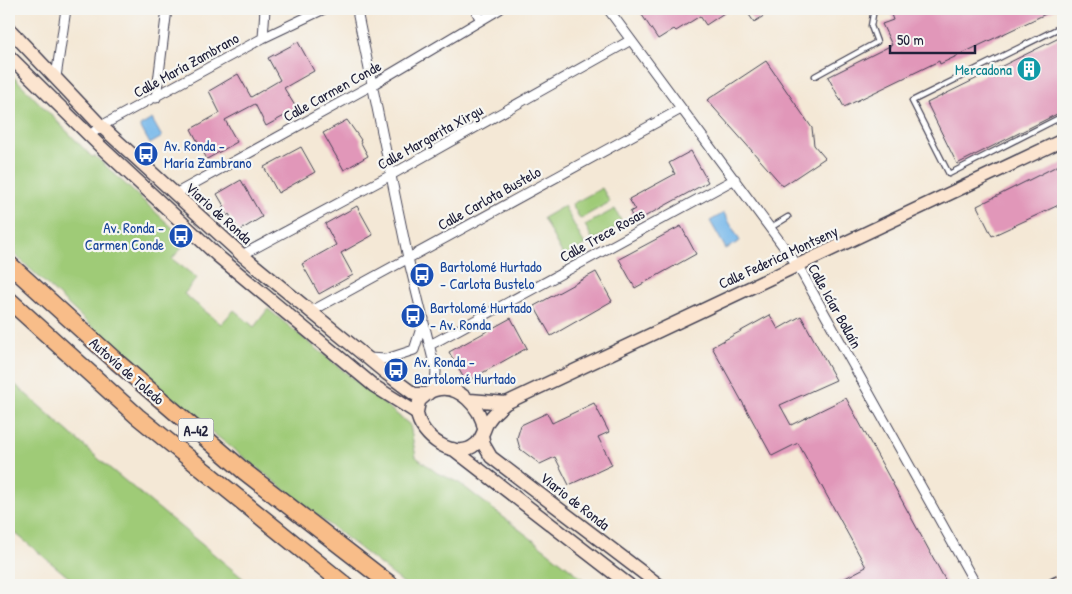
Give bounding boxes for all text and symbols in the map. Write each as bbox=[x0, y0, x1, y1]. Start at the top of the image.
scale bar bbox=[890, 22, 974, 54]
street label: Calle María Zambrano bbox=[129, 27, 243, 103]
text: 50 m bbox=[897, 29, 924, 50]
street label: Calle Carmen Conde bbox=[279, 55, 385, 127]
building icon: Mercadona bbox=[1016, 56, 1042, 82]
place label: Mercadona bbox=[955, 59, 1012, 80]
street label: Calle Margarita Xirgu bbox=[373, 99, 487, 175]
place label: Av. Ronda - María Zambrano bbox=[164, 135, 252, 173]
bus stop icon: Av. Ronda - María Zambrano bbox=[133, 141, 159, 167]
street label: Calle Carlota Bustelo bbox=[434, 161, 544, 235]
street label: Viario de Ronda bbox=[181, 177, 257, 249]
street label: Calle Trece Rosas bbox=[556, 203, 649, 267]
place label: Av. Ronda - Carmen Conde bbox=[85, 217, 164, 255]
street label: Calle Federica Montseny bbox=[715, 220, 841, 294]
bus stop icon: Av. Ronda - Carmen Conde bbox=[168, 223, 194, 249]
place label: Bartolomé Hurtado - Carlota Bustelo bbox=[440, 256, 542, 294]
street label: Calle Icíar Bollaín bbox=[803, 260, 867, 352]
bus stop icon: Bartolomé Hurtado - Carlota Bustelo bbox=[409, 262, 435, 288]
place label: Bartolomé Hurtado - Av. Ronda bbox=[430, 297, 532, 335]
bus stop icon: Bartolomé Hurtado - Av. Ronda bbox=[400, 303, 426, 329]
street label: Autovía de Toledo bbox=[85, 332, 169, 410]
place label: Av. Ronda - Bartolomé Hurtado bbox=[414, 351, 516, 389]
bus stop icon: Av. Ronda - Bartolomé Hurtado bbox=[383, 357, 409, 383]
road number: A-42 bbox=[178, 418, 214, 442]
street label: Viario de Ronda bbox=[536, 467, 614, 535]

